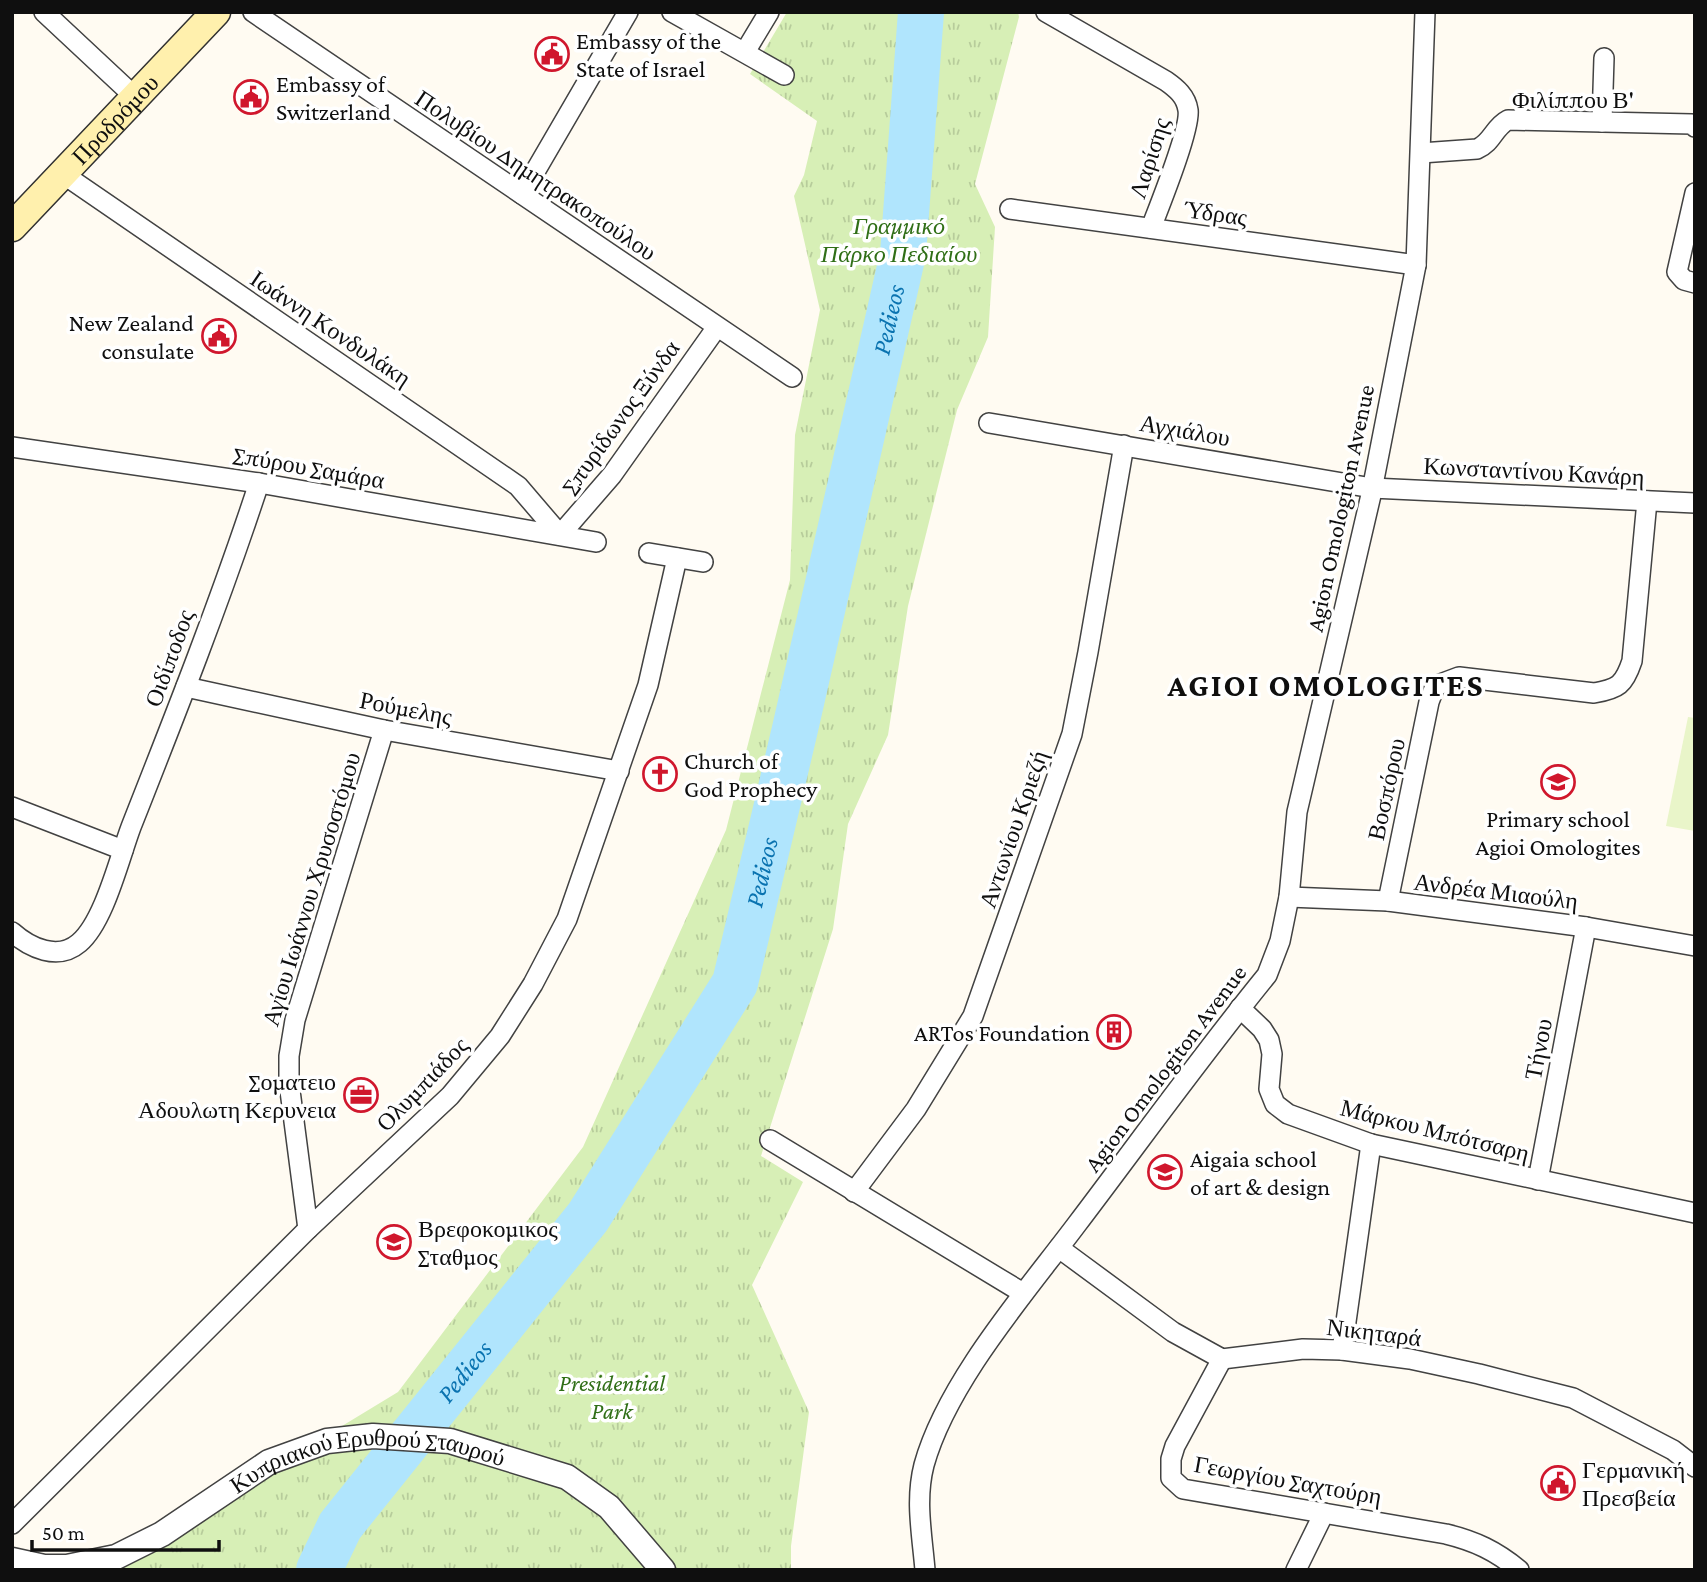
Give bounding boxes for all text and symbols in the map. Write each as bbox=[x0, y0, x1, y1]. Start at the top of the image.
place label: Embassy of the State of Israel bbox=[576, 27, 721, 82]
public building icon: Embassy of the State of Israel bbox=[533, 35, 571, 73]
street label: Προδρόμου bbox=[66, 69, 163, 169]
place label: Embassy of Switzerland bbox=[276, 70, 391, 125]
public building icon: Embassy of Switzerland bbox=[232, 78, 270, 116]
street label: Πολυβίου Δημητρακοπούλου bbox=[410, 84, 662, 266]
street label: Φιλίππου Β' bbox=[1512, 86, 1634, 113]
street label: Λαρίσης bbox=[1123, 114, 1175, 202]
street label: Ύδρας bbox=[1182, 195, 1250, 231]
park label: Γραμμικό Πάρκο Πεδιαίου bbox=[820, 212, 977, 267]
street label: Ιωάννη Κονδυλάκη bbox=[246, 264, 416, 392]
water label: Pedieos bbox=[866, 282, 910, 357]
place label: New Zealand consulate bbox=[69, 309, 194, 364]
public building icon: New Zealand consulate bbox=[200, 317, 238, 355]
street label: Σπυρίδωνος Ξύνδα bbox=[555, 335, 685, 499]
street label: Agion Omologiton Avenue bbox=[1301, 382, 1379, 634]
street label: Αγχιάλου bbox=[1138, 409, 1232, 451]
street label: Σπύρου Σαμάρα bbox=[231, 440, 387, 494]
street label: Κωνσταντίνου Κανάρη bbox=[1423, 452, 1645, 490]
street label: Οιδίποδος bbox=[139, 605, 199, 710]
district label: AGIOI OMOLOGITES bbox=[1166, 667, 1485, 703]
street label: Ρούμελης bbox=[357, 686, 455, 730]
street label: Βοσπόρου bbox=[1362, 735, 1410, 843]
place label: Church of God Prophecy bbox=[684, 747, 818, 802]
street label: Αντωνίου Κριεζή bbox=[973, 747, 1053, 911]
street label: Αγίου Ιωάννου Χρυσοστόμου bbox=[256, 749, 366, 1029]
church icon: Church of God Prophecy bbox=[641, 755, 679, 793]
school or university icon: Primary school Agioi Omologites bbox=[1539, 763, 1577, 801]
place label: Primary school Agioi Omologites bbox=[1475, 805, 1641, 860]
water label: Pedieos bbox=[739, 835, 783, 910]
street label: Ανδρέα Μιαούλη bbox=[1412, 868, 1580, 914]
street label: Agion Omologiton Avenue bbox=[1078, 959, 1252, 1177]
building icon: ARTos Foundation bbox=[1095, 1013, 1133, 1051]
street label: Τήνου bbox=[1519, 1016, 1557, 1082]
place label: ARTos Foundation bbox=[914, 1019, 1090, 1046]
street label: Ολυμπιάδος bbox=[371, 1031, 474, 1137]
place label: Σοματειο Αδουλωτη Κερυνεια bbox=[138, 1068, 336, 1123]
office icon: Σοματειο Αδουλωτη Κερυνεια bbox=[342, 1076, 380, 1114]
street label: Μάρκου Μπότσαρη bbox=[1338, 1093, 1532, 1167]
place label: Aigaia school of art & design bbox=[1190, 1145, 1330, 1200]
school or university icon: Aigaia school of art & design bbox=[1146, 1153, 1184, 1191]
place label: Βρεφοκομικος Σταθμος bbox=[418, 1215, 558, 1270]
school or university icon: Βρεφοκομικος Σταθμος bbox=[375, 1223, 413, 1261]
street label: Νικηταρά bbox=[1325, 1313, 1423, 1351]
water label: Pedieos bbox=[431, 1335, 498, 1408]
park label: Presidential Park bbox=[559, 1369, 666, 1424]
street label: Κυπριακού Ερυθρού Σταυρού bbox=[224, 1422, 509, 1498]
street label: Γεωργίου Σαχτούρη bbox=[1192, 1450, 1384, 1510]
place label: Γερμανική Πρεσβεία bbox=[1582, 1456, 1685, 1511]
public building icon: Γερμανική Πρεσβεία bbox=[1539, 1464, 1577, 1502]
scale bar bbox=[32, 1508, 219, 1552]
text: 50 m bbox=[42, 1521, 85, 1545]

